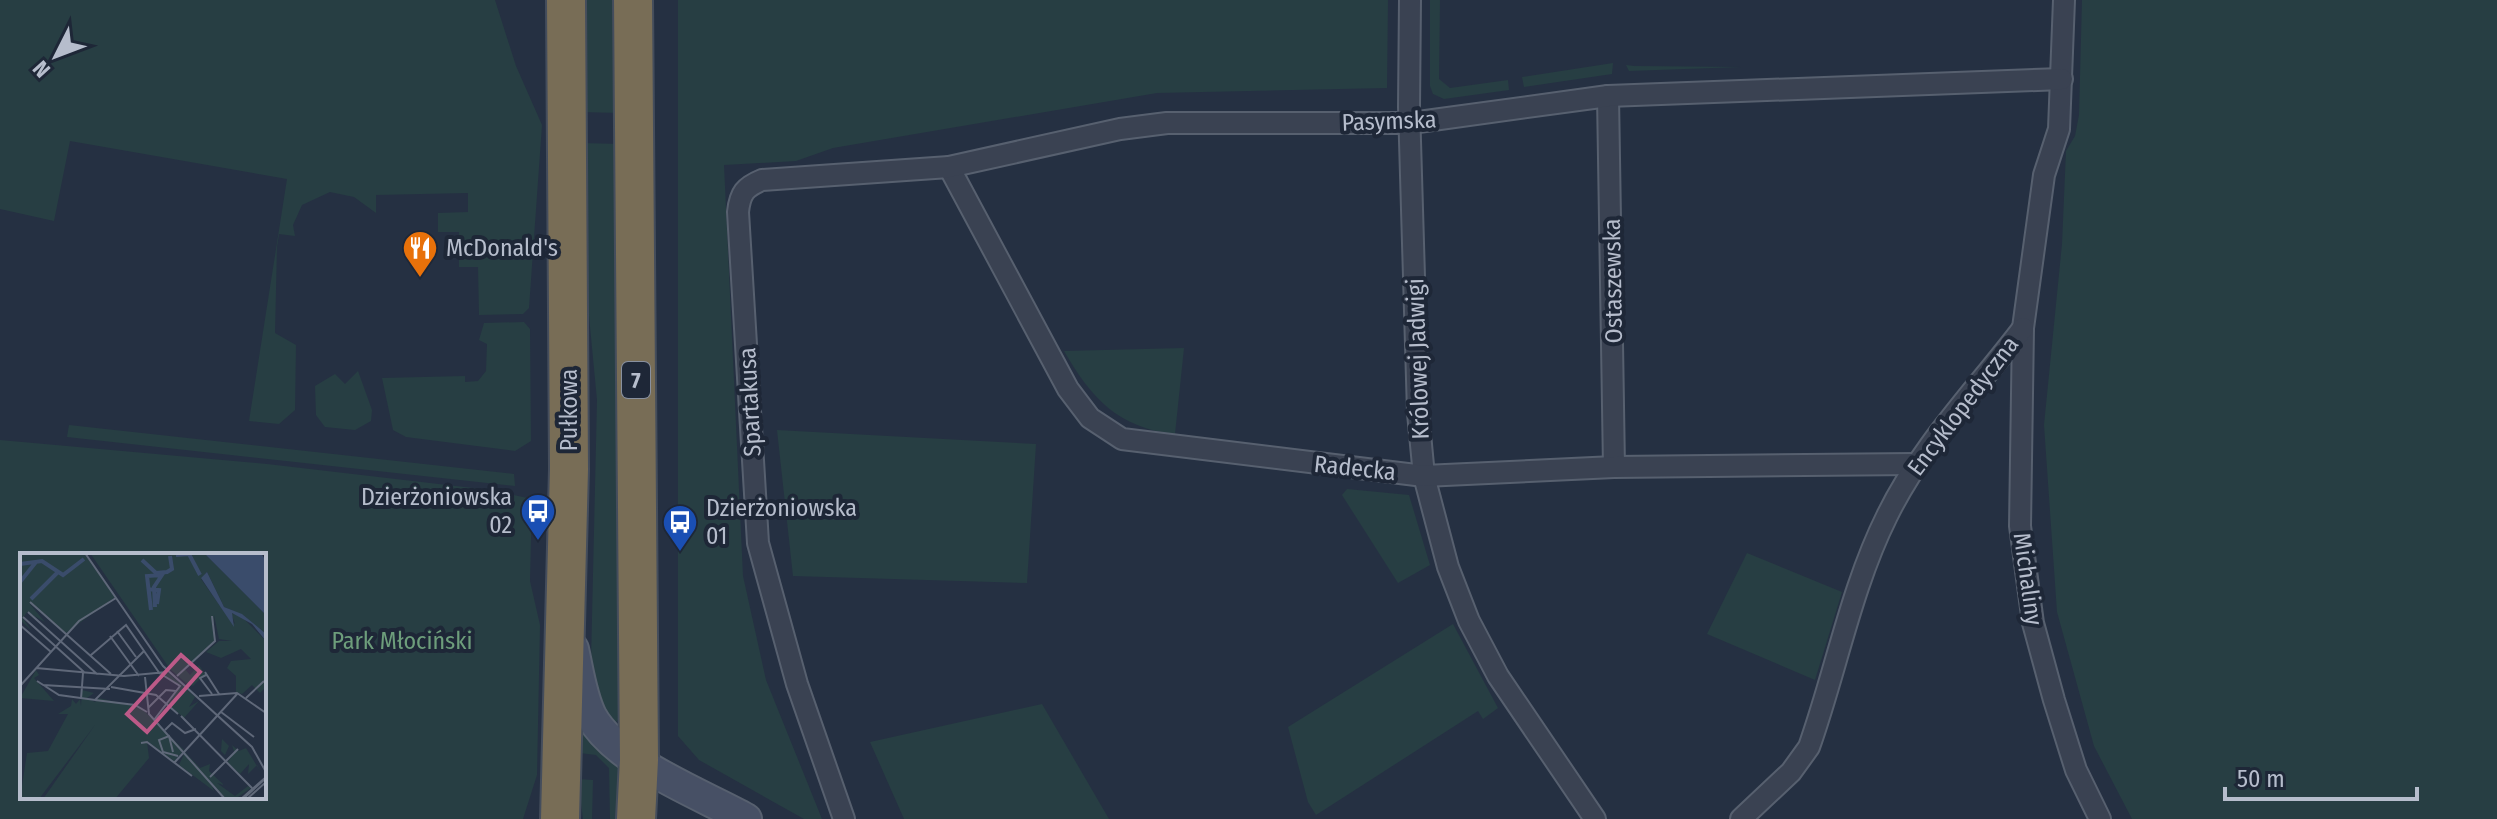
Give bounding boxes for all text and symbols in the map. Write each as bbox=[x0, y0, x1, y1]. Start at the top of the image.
north arrow bbox=[16, 16, 96, 96]
text: N bbox=[27, 55, 56, 83]
street label: Pasymska bbox=[1341, 105, 1437, 137]
street label: Ostaszewska bbox=[1598, 218, 1628, 344]
restaurant icon: McDonald's bbox=[401, 229, 439, 279]
place label: McDonald's bbox=[446, 234, 558, 262]
street label: Królowej Jadwigi bbox=[1401, 278, 1435, 440]
street label: Encyklopedyczna bbox=[1902, 331, 2024, 481]
street label: Spartakusa bbox=[733, 347, 767, 457]
road number: 7 bbox=[622, 362, 650, 398]
street label: Pułkowa bbox=[555, 369, 583, 451]
street label: Radecka bbox=[1313, 450, 1397, 486]
place label: Dzierżoniowska 02 bbox=[361, 483, 512, 539]
bus stop icon: Dzierżoniowska 02 bbox=[519, 492, 557, 542]
place label: Dzierżoniowska 01 bbox=[706, 494, 857, 550]
bus stop icon: Dzierżoniowska 01 bbox=[661, 503, 699, 553]
street label: Michaliny bbox=[2008, 531, 2048, 627]
inset map bbox=[20, 553, 266, 799]
park label: Park Młociński bbox=[331, 627, 473, 655]
scale bar bbox=[2225, 751, 2417, 801]
text: 50 m bbox=[2237, 765, 2285, 793]

